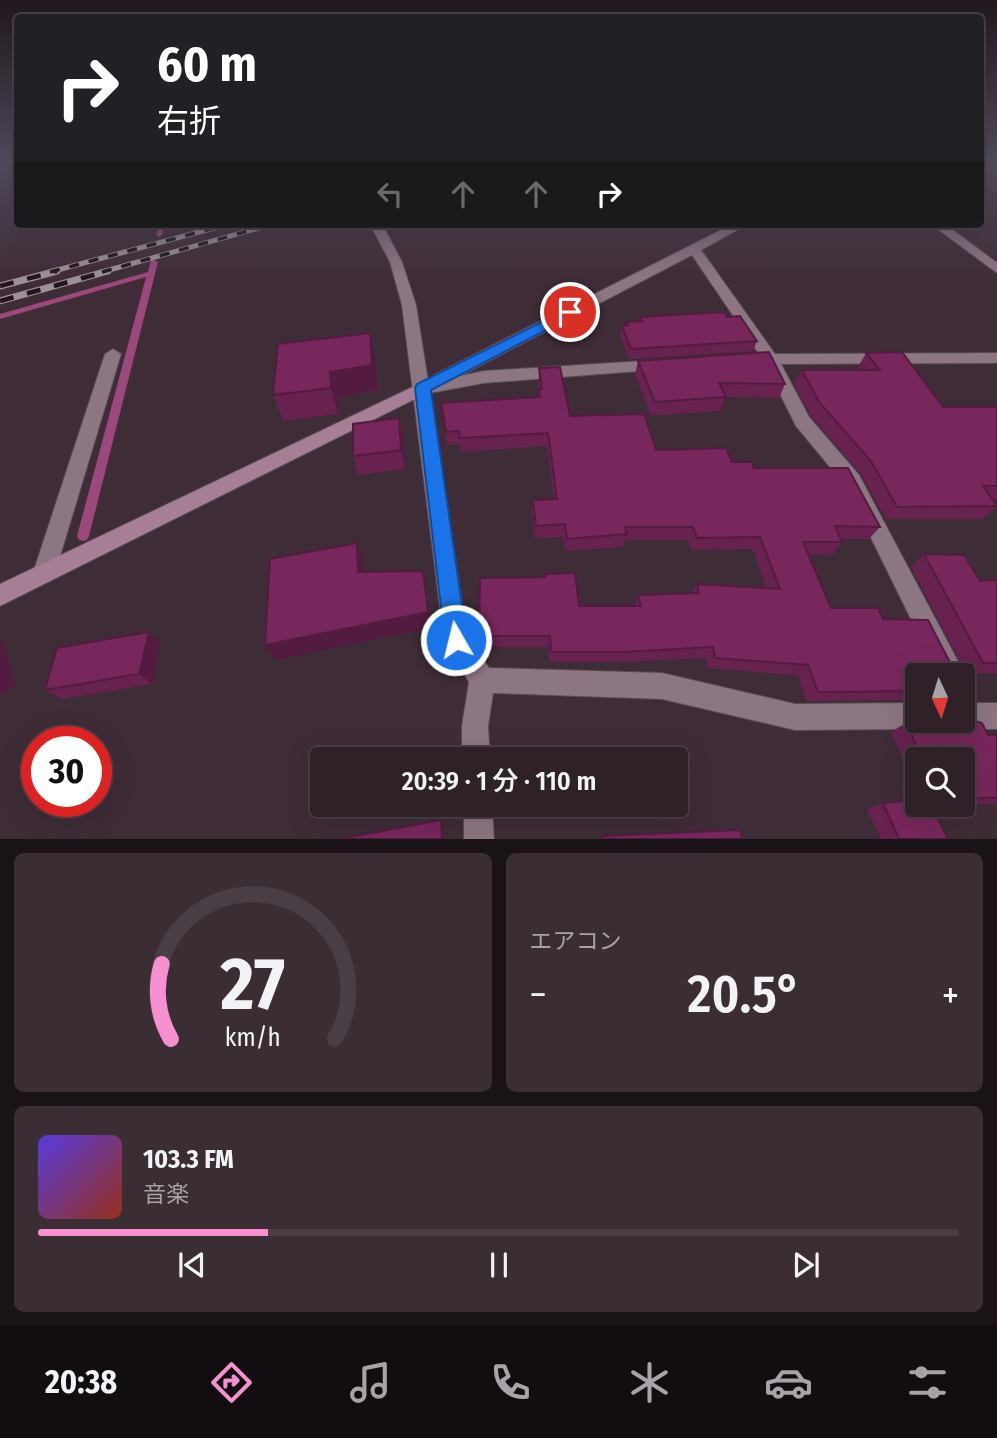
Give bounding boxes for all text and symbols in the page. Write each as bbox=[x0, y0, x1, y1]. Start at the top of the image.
text: 60 m bbox=[157, 35, 257, 94]
icon: right bbox=[42, 42, 133, 133]
text: 右折 bbox=[157, 102, 221, 140]
icon: left bbox=[371, 175, 409, 213]
icon: ahead bbox=[444, 175, 482, 213]
icon: ahead bbox=[517, 175, 555, 213]
icon: right bbox=[590, 175, 628, 213]
pin bbox=[540, 282, 600, 342]
icon: arrive bbox=[551, 293, 589, 331]
position arrow bbox=[419, 603, 493, 677]
north arrow bbox=[905, 663, 975, 733]
map controls bbox=[905, 663, 975, 817]
speed limit sign: 30 bbox=[21, 726, 112, 817]
button: search bbox=[905, 747, 975, 817]
text: 20:39 · 1 分 · 110 m bbox=[402, 766, 596, 797]
text: エアコン bbox=[530, 927, 622, 955]
text: 27 bbox=[220, 941, 285, 1028]
text: 20.5° bbox=[688, 963, 801, 1026]
text: − bbox=[530, 972, 547, 1018]
text: + bbox=[942, 972, 959, 1018]
text: km/h bbox=[225, 1022, 281, 1052]
text: 103.3 FM bbox=[143, 1144, 234, 1175]
text: 音楽 bbox=[143, 1180, 189, 1208]
icon: previous bbox=[173, 1246, 211, 1284]
icon: pause bbox=[480, 1246, 518, 1284]
icon: next bbox=[787, 1246, 825, 1284]
icon: directions bbox=[207, 1358, 256, 1407]
icon: music bbox=[346, 1358, 395, 1407]
icon: phone bbox=[486, 1358, 535, 1407]
icon: climate bbox=[625, 1358, 674, 1407]
icon: car bbox=[764, 1358, 813, 1407]
icon: filters bbox=[903, 1358, 952, 1407]
text: 20:38 bbox=[45, 1363, 117, 1401]

